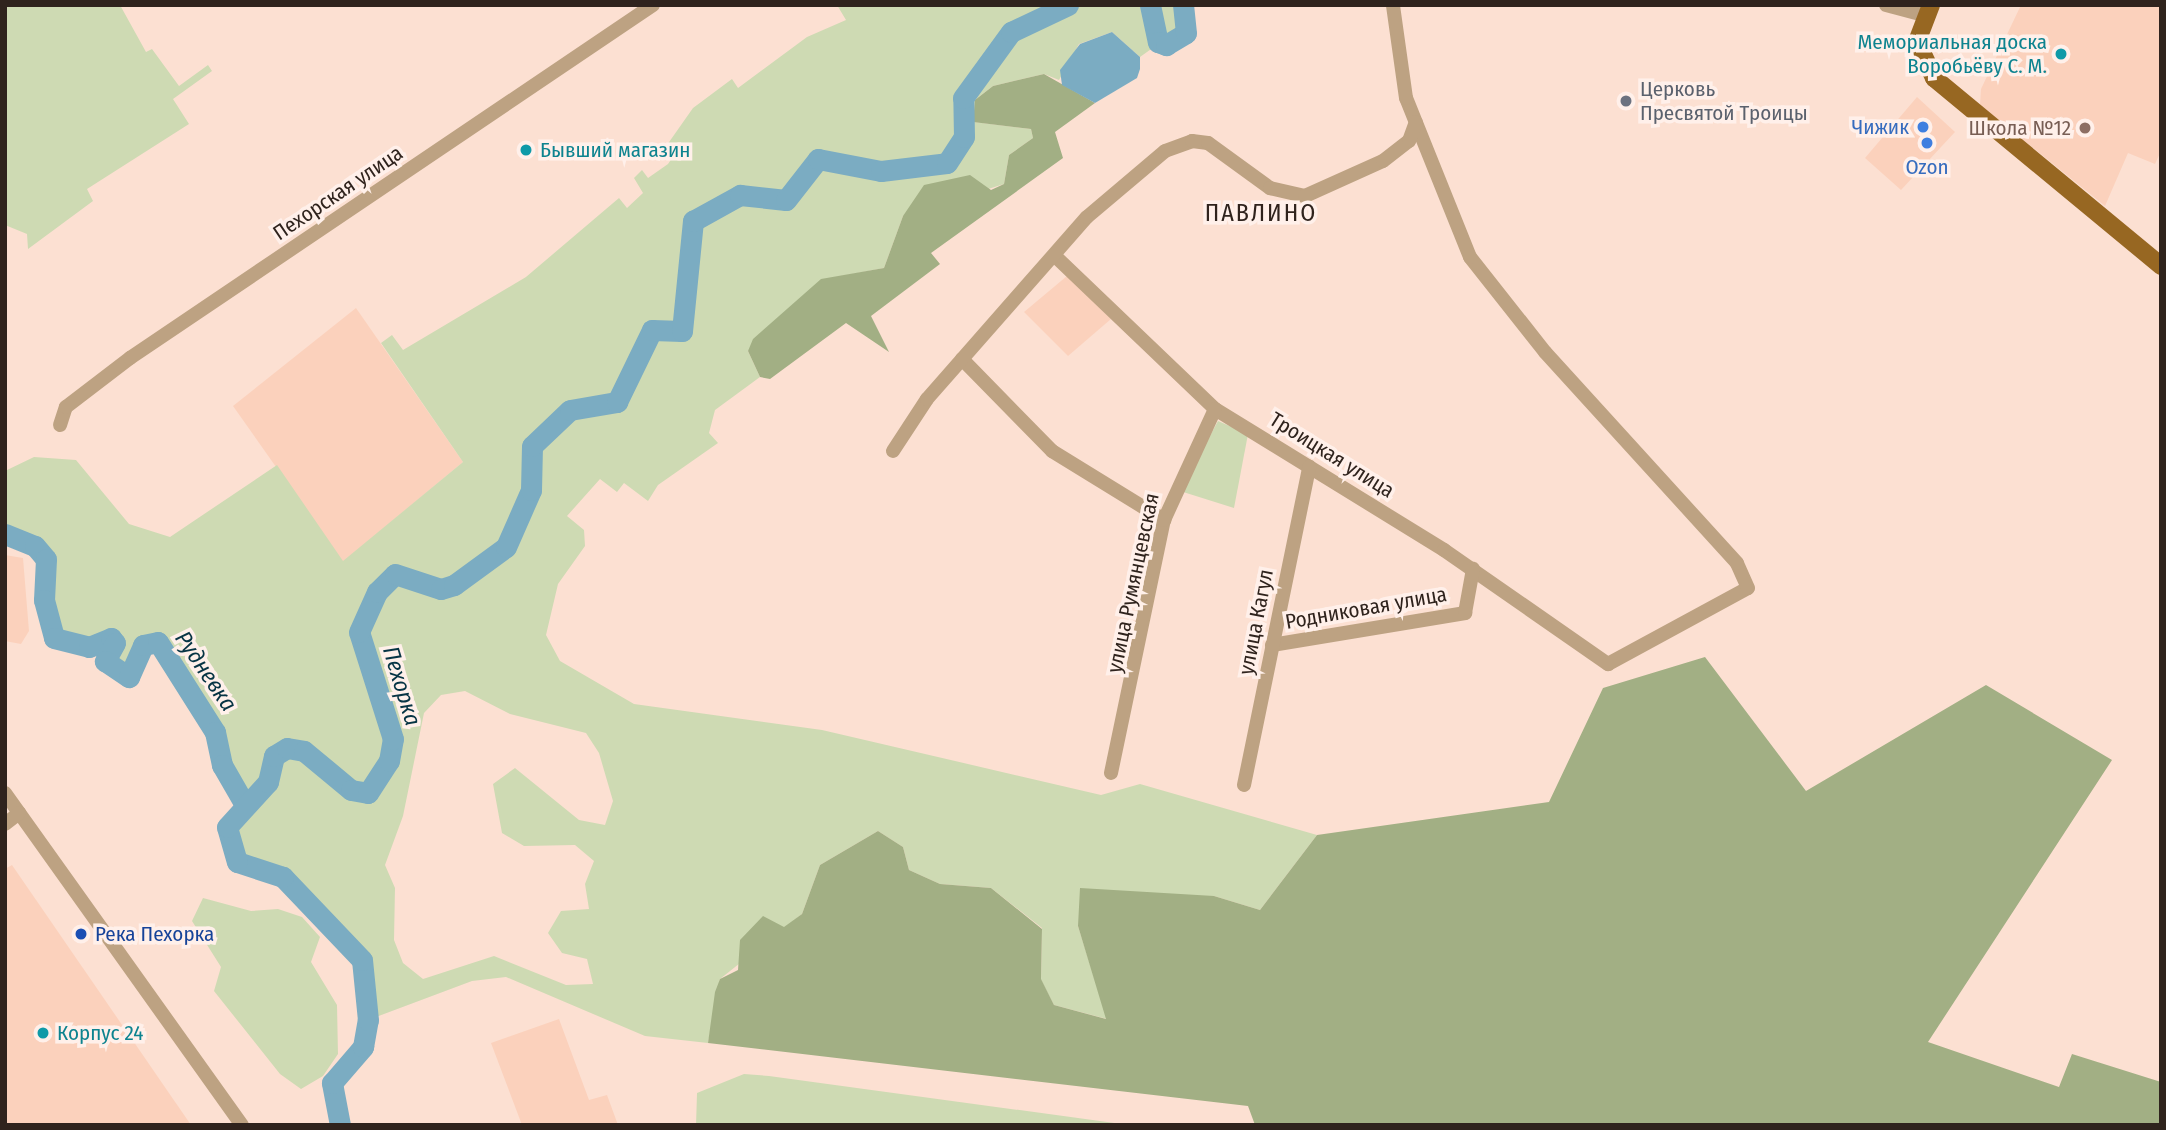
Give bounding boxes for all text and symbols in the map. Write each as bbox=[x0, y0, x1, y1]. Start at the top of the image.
place label: Мемориальная доска Воробьёву С. М. bbox=[1857, 29, 2047, 79]
marker: Мемориальная доска Воробьёву С. М. bbox=[2053, 46, 2069, 62]
place label: Церковь Пресвятой Троицы bbox=[1640, 76, 1808, 126]
marker: Церковь Пресвятой Троицы bbox=[1618, 93, 1634, 109]
place label: Чижик bbox=[1852, 114, 1909, 140]
place label: Школа №12 bbox=[1969, 115, 2071, 141]
marker: Чижик bbox=[1915, 119, 1931, 135]
marker: Школа №12 bbox=[2077, 120, 2093, 136]
marker: Ozon bbox=[1919, 135, 1935, 151]
place label: Бывший магазин bbox=[540, 137, 691, 163]
street label: Пехорская улица bbox=[268, 140, 408, 246]
marker: Бывший магазин bbox=[518, 142, 534, 158]
place label: Ozon bbox=[1905, 154, 1949, 180]
district label: ПАВЛИНО bbox=[1206, 200, 1316, 228]
street label: Троицкая улица bbox=[1265, 407, 1399, 503]
street label: улица Румянцевская bbox=[1102, 491, 1164, 675]
street label: улица Кагул bbox=[1233, 567, 1279, 677]
street label: Родниковая улица bbox=[1283, 581, 1449, 635]
water label: Рудневка bbox=[169, 626, 243, 716]
water label: Пехорка bbox=[377, 643, 427, 729]
place label: Река Пехорка bbox=[95, 921, 214, 947]
marker: Река Пехорка bbox=[73, 926, 89, 942]
place label: Корпус 24 bbox=[57, 1020, 143, 1046]
marker: Корпус 24 bbox=[35, 1025, 51, 1041]

